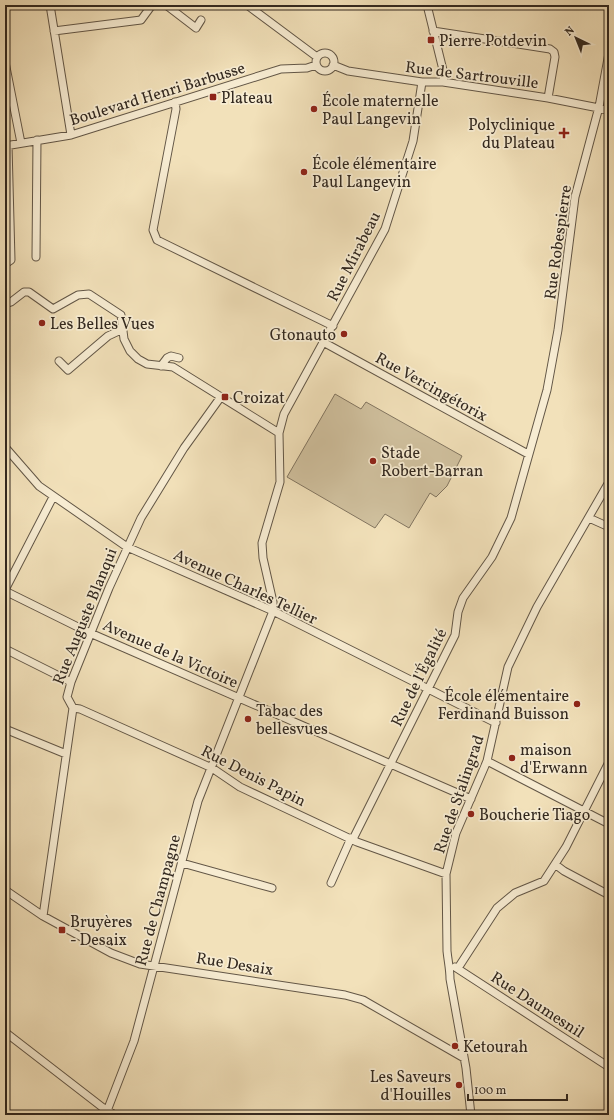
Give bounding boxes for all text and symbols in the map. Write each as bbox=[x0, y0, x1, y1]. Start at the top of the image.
north arrow bbox=[556, 18, 596, 58]
text: N bbox=[562, 24, 578, 40]
place label: Pierre Potdevin bbox=[439, 31, 547, 53]
marker: Pierre Potdevin bbox=[426, 35, 436, 45]
street label: Rue de Sartrouville bbox=[404, 57, 540, 95]
street label: Boulevard Henri Barbusse bbox=[67, 58, 248, 132]
place label: Plateau bbox=[221, 88, 273, 110]
place label: École maternelle Paul Langevin bbox=[322, 91, 439, 131]
marker: Plateau bbox=[208, 92, 218, 102]
marker: École maternelle Paul Langevin bbox=[309, 104, 319, 114]
place label: Polyclinique du Plateau bbox=[468, 115, 555, 155]
marker: Polyclinique du Plateau bbox=[558, 127, 570, 139]
place label: École élémentaire Paul Langevin bbox=[312, 154, 437, 194]
marker: École élémentaire Paul Langevin bbox=[299, 167, 309, 177]
street label: Rue Robespierre bbox=[540, 184, 578, 301]
street label: Rue Mirabeau bbox=[323, 208, 387, 306]
place label: Les Belles Vues bbox=[50, 314, 155, 336]
marker: Les Belles Vues bbox=[37, 318, 47, 328]
place label: Gtonauto bbox=[270, 325, 336, 347]
marker: Gtonauto bbox=[339, 329, 349, 339]
street label: Rue Vercingétorix bbox=[371, 348, 491, 428]
place label: Croizat bbox=[233, 388, 285, 410]
marker: Croizat bbox=[220, 392, 230, 402]
place label: Stade Robert-Barran bbox=[381, 443, 483, 483]
marker: Stade Robert-Barran bbox=[368, 456, 378, 466]
street label: Rue Auguste Blanqui bbox=[48, 545, 123, 688]
street label: Avenue Charles Tellier bbox=[170, 545, 321, 631]
street label: Avenue de la Victoire bbox=[99, 615, 241, 695]
street label: Rue de l'Égalité bbox=[387, 625, 453, 731]
place label: École élémentaire Ferdinand Buisson bbox=[438, 686, 569, 726]
marker: École élémentaire Ferdinand Buisson bbox=[572, 699, 582, 709]
place label: Tabac des bellesvues bbox=[256, 701, 328, 741]
marker: Tabac des bellesvues bbox=[243, 714, 253, 724]
street label: Rue de Stalingrad bbox=[429, 732, 490, 857]
place label: maison d'Erwann bbox=[520, 740, 588, 780]
street label: Rue Denis Papin bbox=[197, 741, 309, 813]
marker: maison d'Erwann bbox=[507, 753, 517, 763]
place label: Boucherie Tiago bbox=[479, 805, 590, 827]
marker: Boucherie Tiago bbox=[466, 809, 476, 819]
street label: Rue de Champagne bbox=[131, 832, 187, 969]
place label: Bruyères - Desaix bbox=[70, 912, 133, 952]
marker: Bruyères - Desaix bbox=[57, 925, 67, 935]
street label: Rue Desaix bbox=[194, 948, 275, 982]
street label: Rue Daumesnil bbox=[486, 967, 588, 1044]
place label: Ketourah bbox=[463, 1037, 528, 1059]
marker: Ketourah bbox=[450, 1041, 460, 1051]
place label: Les Saveurs d'Houilles bbox=[370, 1067, 451, 1107]
scale bar bbox=[468, 1076, 567, 1102]
marker: Les Saveurs d'Houilles bbox=[454, 1080, 464, 1090]
text: 100 m bbox=[474, 1083, 507, 1099]

